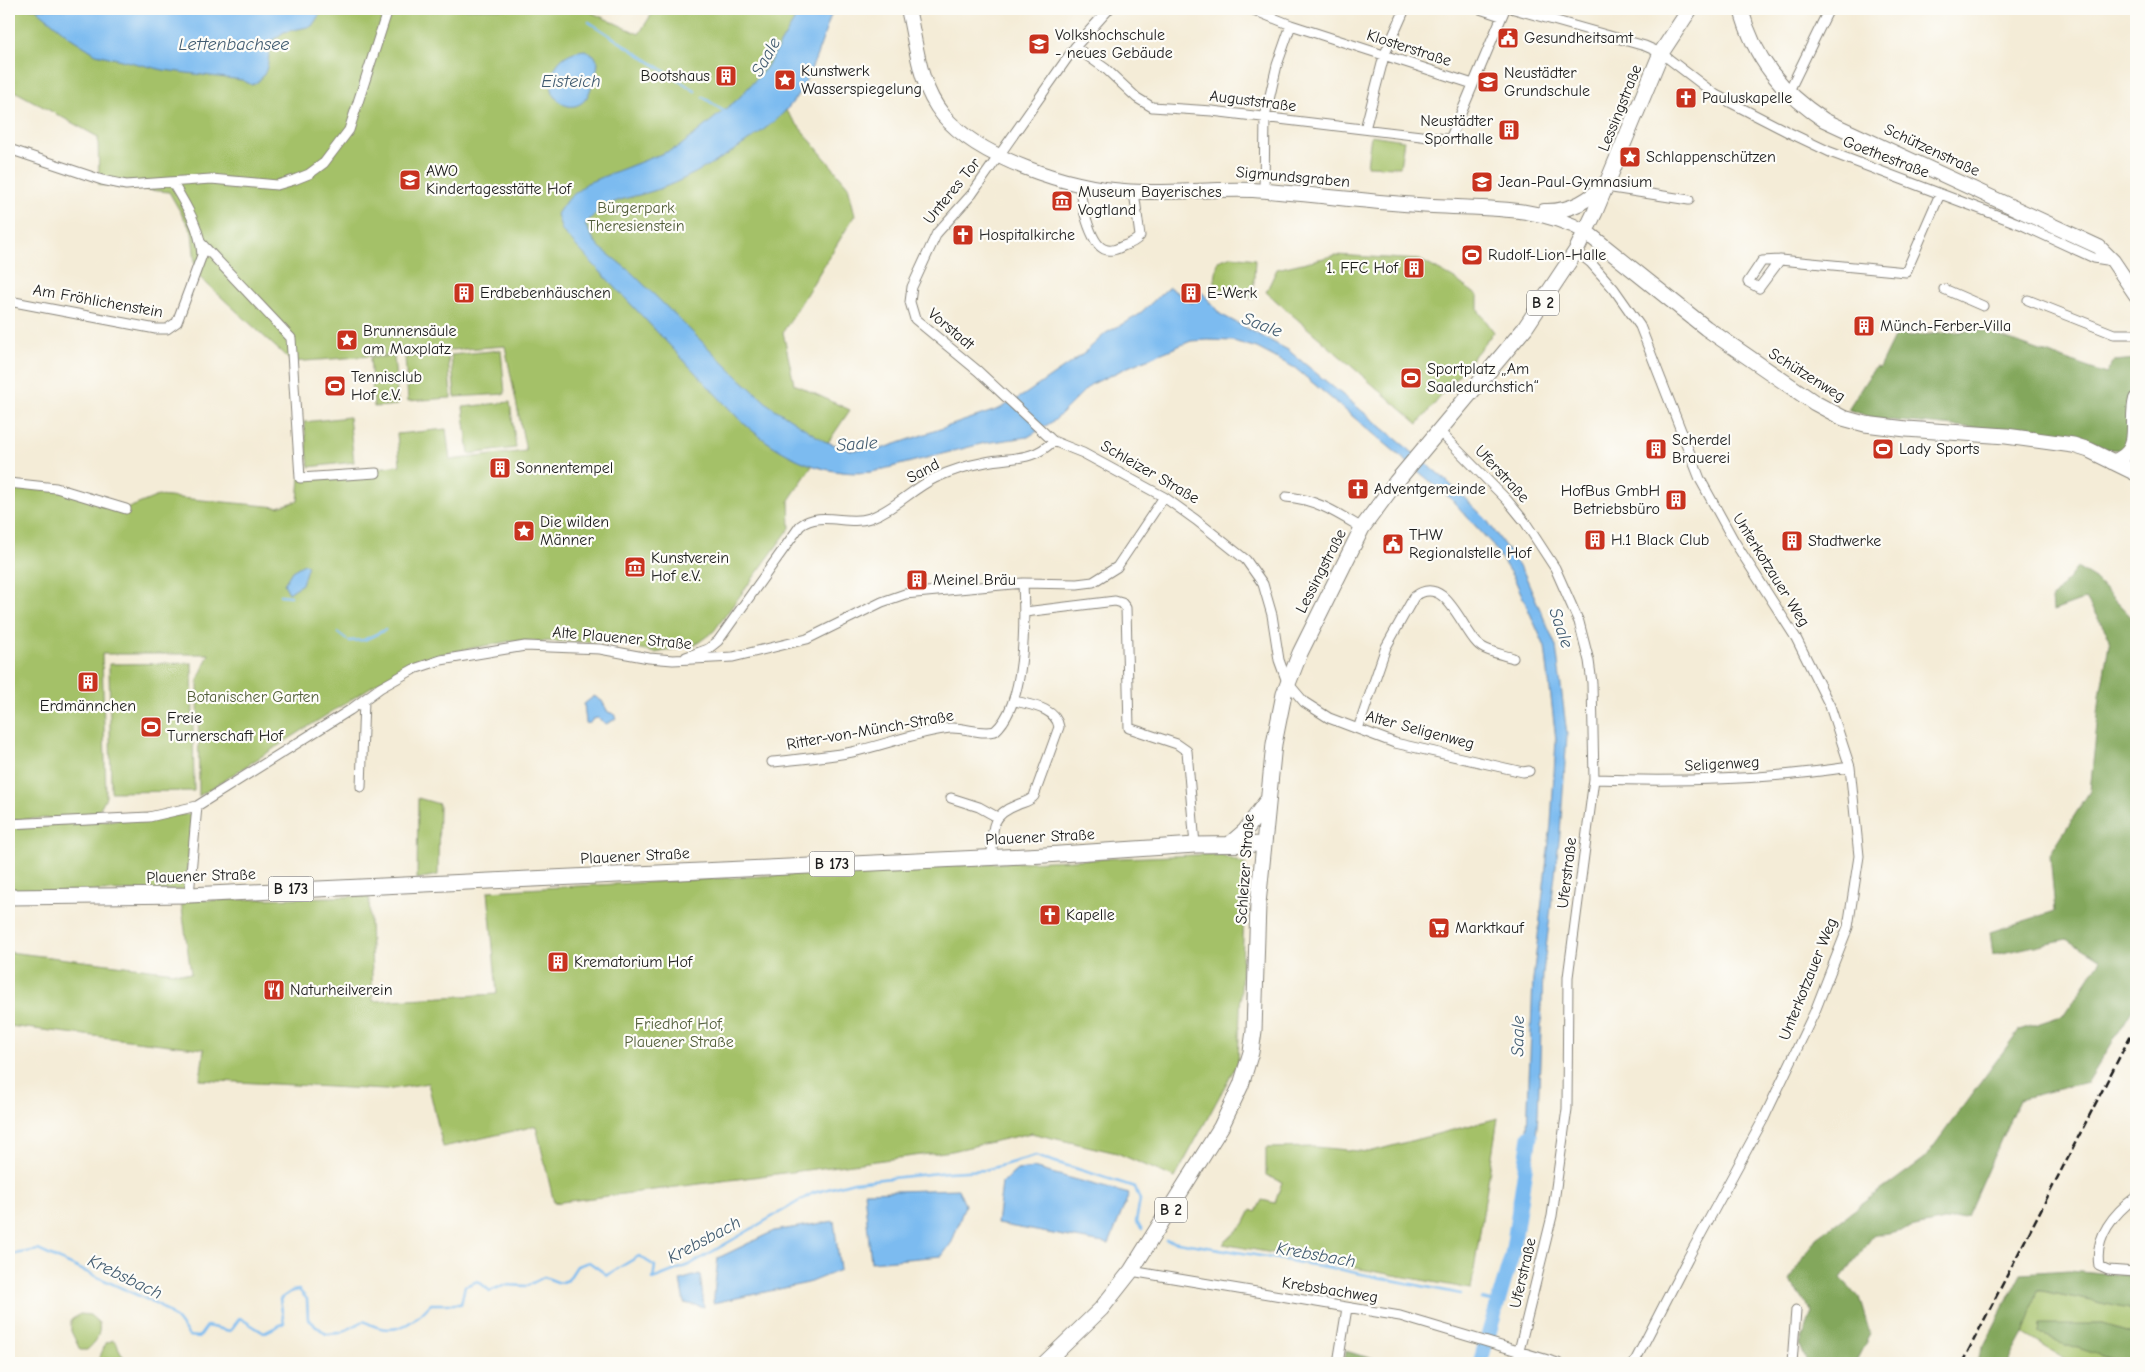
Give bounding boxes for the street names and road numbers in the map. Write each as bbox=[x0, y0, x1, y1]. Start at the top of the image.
street label: Klosterstraße bbox=[1364, 26, 1454, 70]
street label: Lessingstraße bbox=[1594, 62, 1646, 154]
street label: Auguststraße bbox=[1209, 87, 1297, 115]
street label: Schützenstraße bbox=[1881, 120, 1983, 180]
street label: Goethestraße bbox=[1840, 132, 1932, 182]
street label: Unteres Tor bbox=[920, 154, 985, 228]
street label: Sigmundsgraben bbox=[1235, 163, 1351, 191]
street label: Am Fröhlichenstein bbox=[32, 281, 164, 321]
road number: B 2 bbox=[1527, 290, 1559, 316]
street label: Vorstadt bbox=[924, 305, 978, 354]
street label: Schützenweg bbox=[1765, 344, 1849, 406]
street label: Schleizer Straße bbox=[1098, 437, 1202, 507]
street label: Uferstraße bbox=[1471, 442, 1533, 506]
street label: Sand bbox=[904, 455, 942, 487]
street label: Unterkotzauer Weg bbox=[1729, 510, 1813, 630]
street label: Lessingstraße bbox=[1292, 526, 1350, 616]
street label: Alte Plauener Straße bbox=[552, 623, 692, 653]
street label: Ritter-von-Münch-Straße bbox=[785, 706, 955, 754]
street label: Alter Seligenweg bbox=[1364, 707, 1476, 753]
street label: Seligenweg bbox=[1684, 753, 1760, 775]
street label: Schleizer Straße bbox=[1232, 813, 1258, 925]
street label: Plauener Straße bbox=[985, 825, 1095, 849]
street label: Uferstraße bbox=[1554, 836, 1580, 910]
street label: Plauener Straße bbox=[580, 844, 690, 868]
road number: B 173 bbox=[810, 852, 854, 876]
street label: Plauener Straße bbox=[146, 865, 256, 887]
road number: B 173 bbox=[268, 876, 314, 902]
street label: Unterkotzauer Weg bbox=[1775, 915, 1841, 1043]
road number: B 2 bbox=[1155, 1198, 1187, 1222]
street label: Uferstraße bbox=[1506, 1236, 1540, 1310]
street label: Krebsbachweg bbox=[1281, 1274, 1379, 1306]

